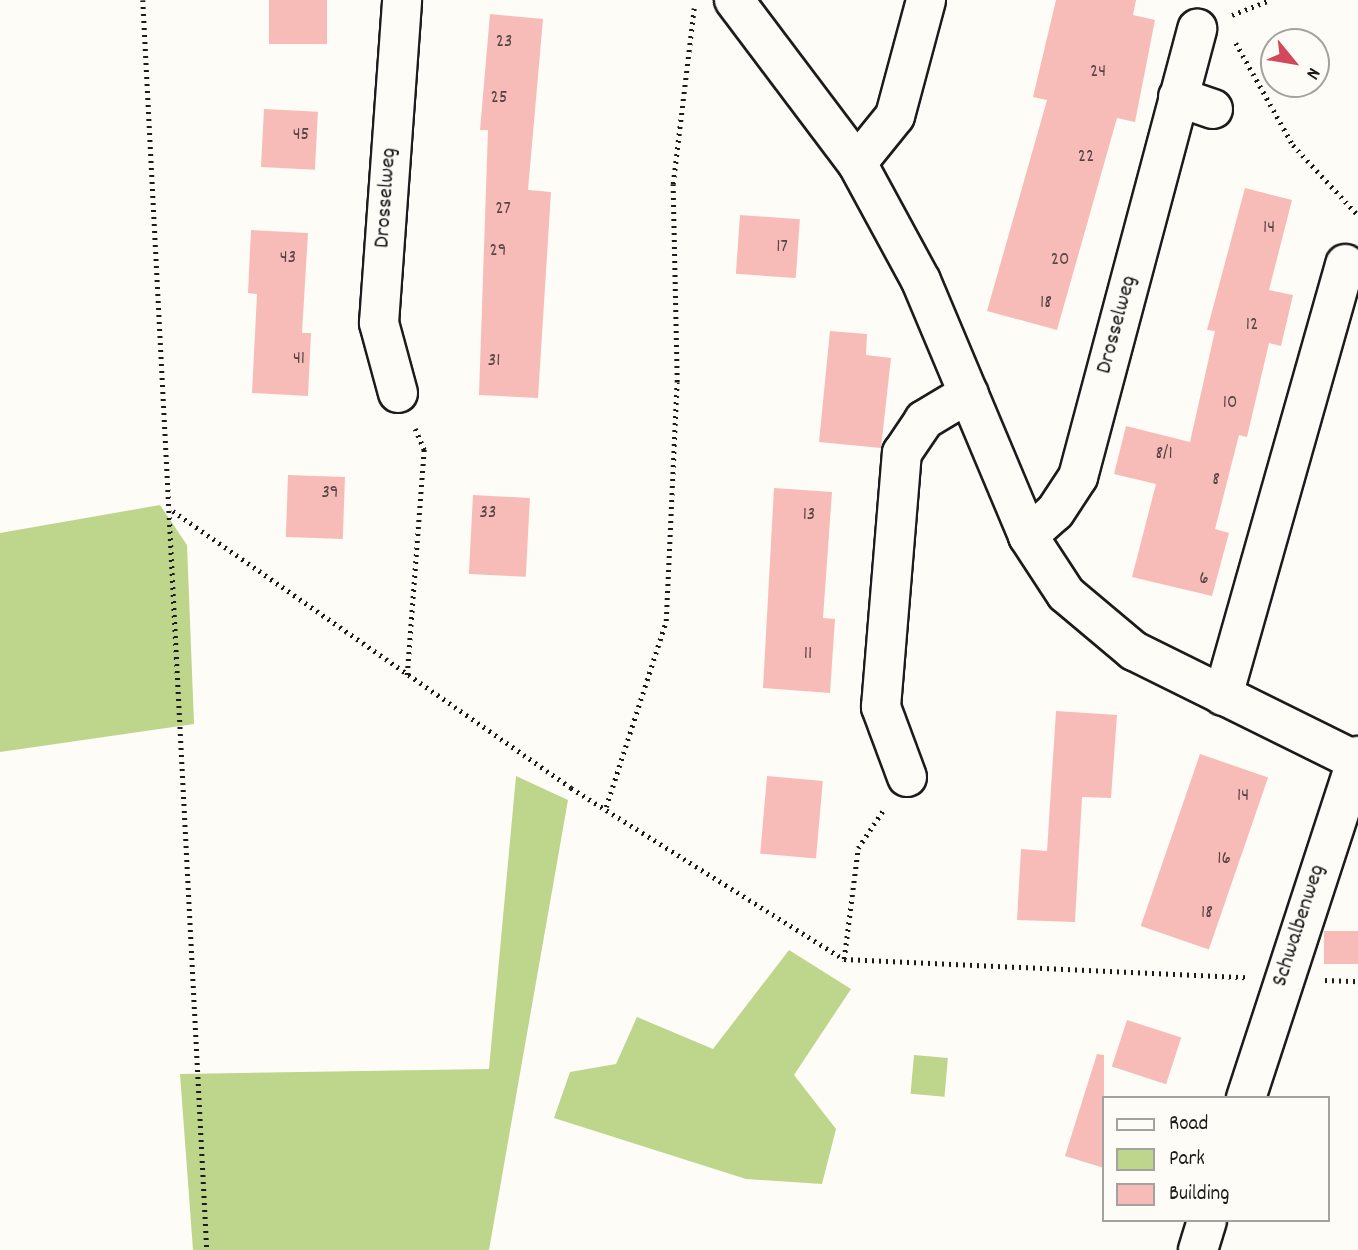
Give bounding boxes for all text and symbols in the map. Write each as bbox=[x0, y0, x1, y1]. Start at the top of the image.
north arrow bbox=[1260, 28, 1330, 98]
house number: 23 bbox=[496, 32, 512, 54]
house number: 24 bbox=[1090, 62, 1106, 84]
text: N bbox=[1298, 62, 1326, 84]
house number: 25 bbox=[490, 88, 508, 110]
house number: 45 bbox=[293, 125, 309, 147]
street label: Drosselweg bbox=[370, 147, 404, 249]
house number: 22 bbox=[1078, 147, 1094, 169]
house number: 27 bbox=[495, 199, 511, 221]
house number: 14 bbox=[1263, 218, 1275, 240]
house number: 17 bbox=[776, 237, 788, 259]
house number: 29 bbox=[489, 241, 507, 263]
house number: 43 bbox=[280, 248, 296, 270]
house number: 20 bbox=[1051, 250, 1069, 272]
street label: Drosselweg bbox=[1092, 273, 1144, 377]
house number: 18 bbox=[1040, 293, 1052, 315]
house number: 12 bbox=[1246, 315, 1258, 337]
house number: 41 bbox=[293, 349, 305, 371]
house number: 31 bbox=[488, 351, 500, 373]
house number: 10 bbox=[1223, 393, 1237, 415]
house number: 8/1 bbox=[1155, 444, 1173, 466]
house number: 8 bbox=[1212, 470, 1220, 492]
house number: 39 bbox=[321, 483, 339, 505]
house number: 33 bbox=[480, 503, 496, 525]
house number: 13 bbox=[803, 505, 815, 527]
house number: 6 bbox=[1199, 569, 1209, 591]
house number: 11 bbox=[804, 644, 812, 666]
house number: 14 bbox=[1237, 786, 1249, 808]
house number: 16 bbox=[1217, 849, 1231, 871]
street label: Schwalbenweg bbox=[1267, 861, 1333, 991]
house number: 18 bbox=[1201, 903, 1213, 925]
legend bbox=[1102, 1096, 1330, 1222]
text: Road bbox=[1169, 1110, 1208, 1140]
text: Park bbox=[1169, 1145, 1205, 1175]
text: Building bbox=[1169, 1180, 1229, 1210]

